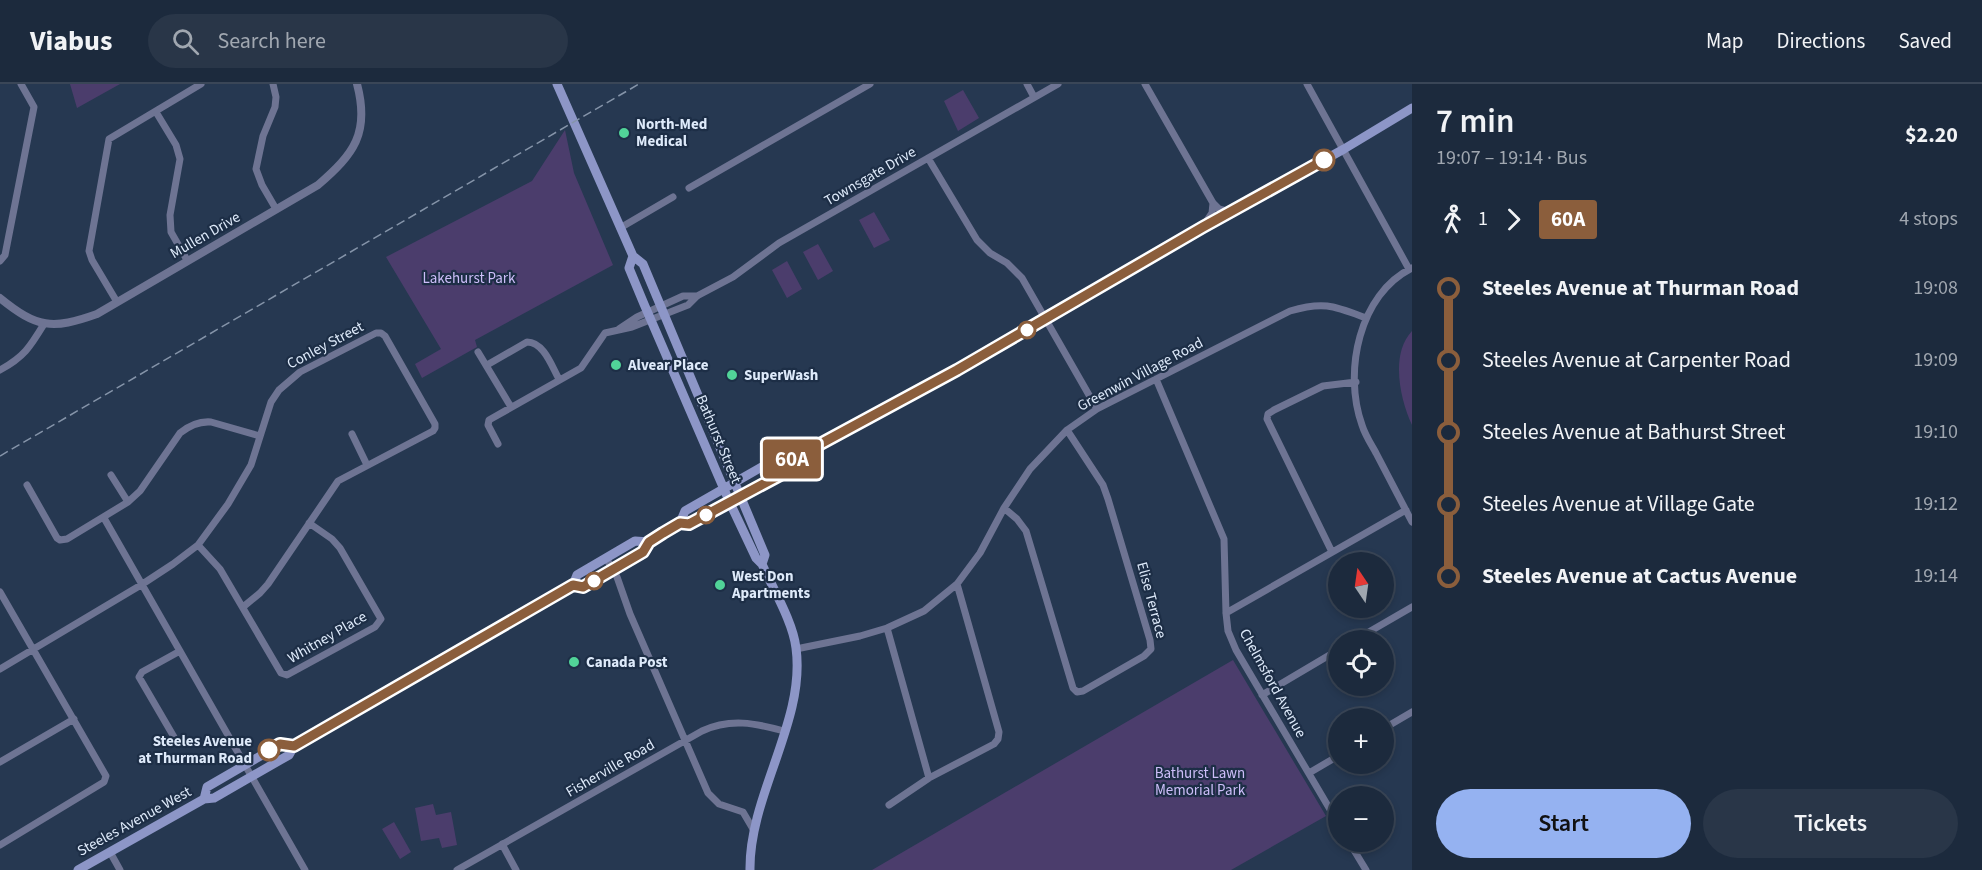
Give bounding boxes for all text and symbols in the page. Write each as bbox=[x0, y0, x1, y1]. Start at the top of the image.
search box bbox=[148, 14, 568, 68]
text: Viabus bbox=[30, 21, 112, 61]
icon: search bbox=[169, 25, 202, 58]
text: Search here bbox=[217, 25, 326, 57]
text: Map bbox=[1706, 26, 1744, 56]
text: Directions bbox=[1777, 26, 1865, 56]
text: Saved bbox=[1898, 26, 1952, 56]
text: 7 min bbox=[1436, 98, 1514, 145]
place label: North-Med Medical bbox=[636, 114, 707, 152]
text: $2.20 bbox=[1905, 119, 1958, 151]
marker: North-Med Medical bbox=[617, 126, 631, 140]
street label: Townsgate Drive bbox=[820, 142, 920, 211]
text: 19:07 – 19:14 · Bus bbox=[1436, 144, 1587, 172]
unlabelled marker bbox=[1313, 149, 1335, 171]
icon: walk bbox=[1436, 203, 1469, 236]
icon: forward bbox=[1497, 203, 1530, 236]
text: 60A bbox=[1551, 204, 1585, 234]
text: 1 bbox=[1478, 205, 1488, 233]
text: 4 stops bbox=[1899, 205, 1958, 233]
street label: Mullen Drive bbox=[166, 207, 244, 264]
park label: Lakehurst Park bbox=[422, 268, 516, 289]
text: Steeles Avenue at Thurman Road bbox=[1482, 272, 1799, 304]
text: 19:08 bbox=[1913, 274, 1958, 302]
street label: Conley Street bbox=[283, 316, 367, 374]
unlabelled marker bbox=[1018, 321, 1036, 339]
street label: Greenwin Village Road bbox=[1074, 332, 1207, 417]
text: Steeles Avenue at Carpenter Road bbox=[1482, 344, 1791, 376]
text: 19:09 bbox=[1913, 346, 1958, 374]
place label: Alvear Place bbox=[627, 355, 709, 376]
marker: Alvear Place bbox=[609, 358, 623, 372]
place label: SuperWash bbox=[744, 365, 818, 386]
marker: SuperWash bbox=[725, 368, 739, 382]
street label: Bathurst Street bbox=[690, 392, 747, 487]
text: Steeles Avenue at Bathurst Street bbox=[1482, 416, 1786, 448]
text: 19:10 bbox=[1913, 418, 1958, 446]
line badge: 60A bbox=[758, 440, 826, 478]
text: 60A bbox=[775, 444, 809, 474]
text: Steeles Avenue at Village Gate bbox=[1482, 488, 1755, 520]
text: 19:12 bbox=[1913, 490, 1958, 518]
unlabelled marker bbox=[697, 506, 715, 524]
north arrow bbox=[1328, 552, 1394, 618]
map controls bbox=[1328, 552, 1394, 852]
street label: Elise Terrace bbox=[1131, 560, 1172, 641]
text: Steeles Avenue at Cactus Avenue bbox=[1482, 560, 1797, 592]
text: 19:14 bbox=[1913, 562, 1958, 590]
place label: West Don Apartments bbox=[731, 566, 810, 604]
unlabelled marker bbox=[585, 572, 603, 590]
marker: West Don Apartments bbox=[713, 578, 727, 592]
street label: Whitney Place bbox=[284, 606, 371, 669]
street label: Chelmsford Avenue bbox=[1234, 625, 1311, 742]
button: locate bbox=[1328, 630, 1394, 696]
place label: Canada Post bbox=[586, 652, 668, 673]
marker: Canada Post bbox=[567, 655, 581, 669]
button: + bbox=[1328, 708, 1394, 774]
place label: Steeles Avenue at Thurman Road bbox=[138, 731, 252, 769]
street label: Fisherville Road bbox=[562, 734, 659, 802]
marker: Steeles Avenue at Thurman Road bbox=[258, 739, 280, 761]
park label: Bathurst Lawn Memorial Park bbox=[1155, 763, 1246, 801]
street label: Steeles Avenue West bbox=[73, 781, 195, 862]
button: − bbox=[1328, 786, 1394, 852]
button: Start bbox=[1436, 789, 1691, 858]
button: Tickets bbox=[1703, 789, 1958, 858]

